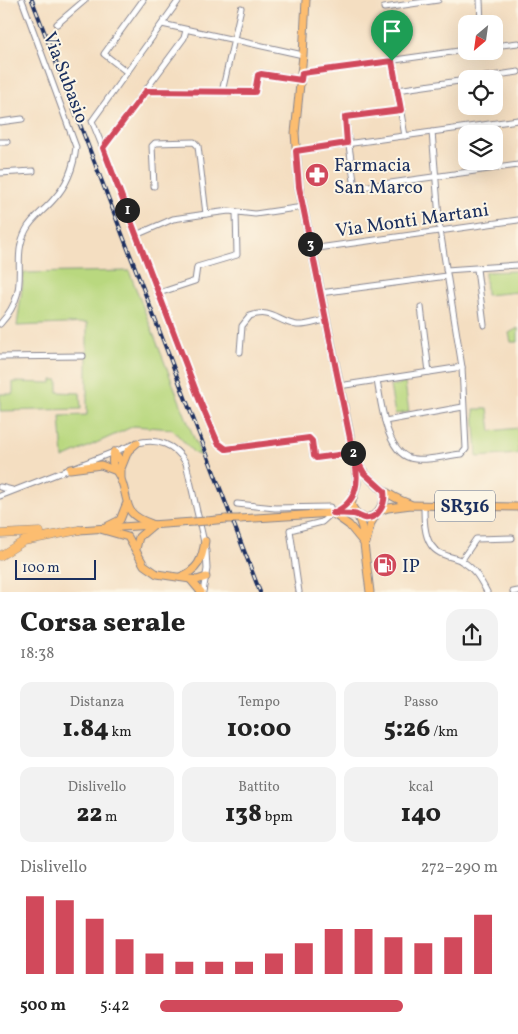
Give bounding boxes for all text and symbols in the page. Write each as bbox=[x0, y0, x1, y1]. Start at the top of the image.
pin bbox=[371, 10, 413, 61]
north arrow bbox=[458, 15, 502, 60]
map controls bbox=[458, 15, 503, 170]
icon: arrive bbox=[378, 17, 406, 45]
street label: Via Subasio bbox=[36, 28, 94, 127]
button: locate bbox=[458, 70, 503, 115]
button: layers bbox=[458, 125, 503, 170]
place label: Farmacia San Marco bbox=[334, 153, 423, 201]
pharmacy icon: Farmacia San Marco bbox=[304, 162, 330, 188]
street label: Via Monti Martani bbox=[334, 197, 491, 245]
pin: 1 bbox=[114, 198, 140, 222]
text: 1 bbox=[125, 201, 130, 220]
pin: 3 bbox=[298, 232, 322, 256]
text: 3 bbox=[307, 235, 314, 254]
pin: 2 bbox=[340, 440, 366, 466]
text: 2 bbox=[350, 444, 357, 463]
road number: SR316 bbox=[435, 491, 495, 522]
fuel station icon: IP bbox=[372, 552, 398, 578]
place label: IP bbox=[402, 554, 420, 580]
scale bar bbox=[15, 556, 96, 580]
text: 100 m bbox=[22, 559, 60, 578]
text: Corsa serale bbox=[20, 604, 186, 643]
button: share bbox=[446, 609, 498, 661]
text: 18:38 bbox=[20, 643, 54, 665]
text: Distanza bbox=[70, 693, 124, 712]
text: Tempo bbox=[238, 693, 280, 712]
text: Passo bbox=[404, 693, 438, 712]
text: 1.84 bbox=[62, 712, 109, 747]
text: 10:00 bbox=[227, 712, 291, 747]
text: 5:26 bbox=[384, 712, 430, 747]
text: km bbox=[109, 723, 132, 742]
text: /km bbox=[430, 723, 458, 742]
text: Dislivello bbox=[68, 778, 126, 797]
text: Battito bbox=[238, 778, 280, 797]
text: kcal bbox=[409, 778, 433, 797]
text: 22 bbox=[77, 797, 102, 832]
text: 138 bbox=[225, 797, 262, 832]
text: 140 bbox=[401, 797, 441, 832]
text: m bbox=[102, 808, 117, 827]
text: bpm bbox=[262, 808, 293, 827]
text: Dislivello bbox=[20, 857, 87, 879]
text: 272–290 m bbox=[421, 857, 498, 879]
text: 500 m bbox=[20, 995, 66, 1017]
text: 5:42 bbox=[100, 995, 130, 1017]

